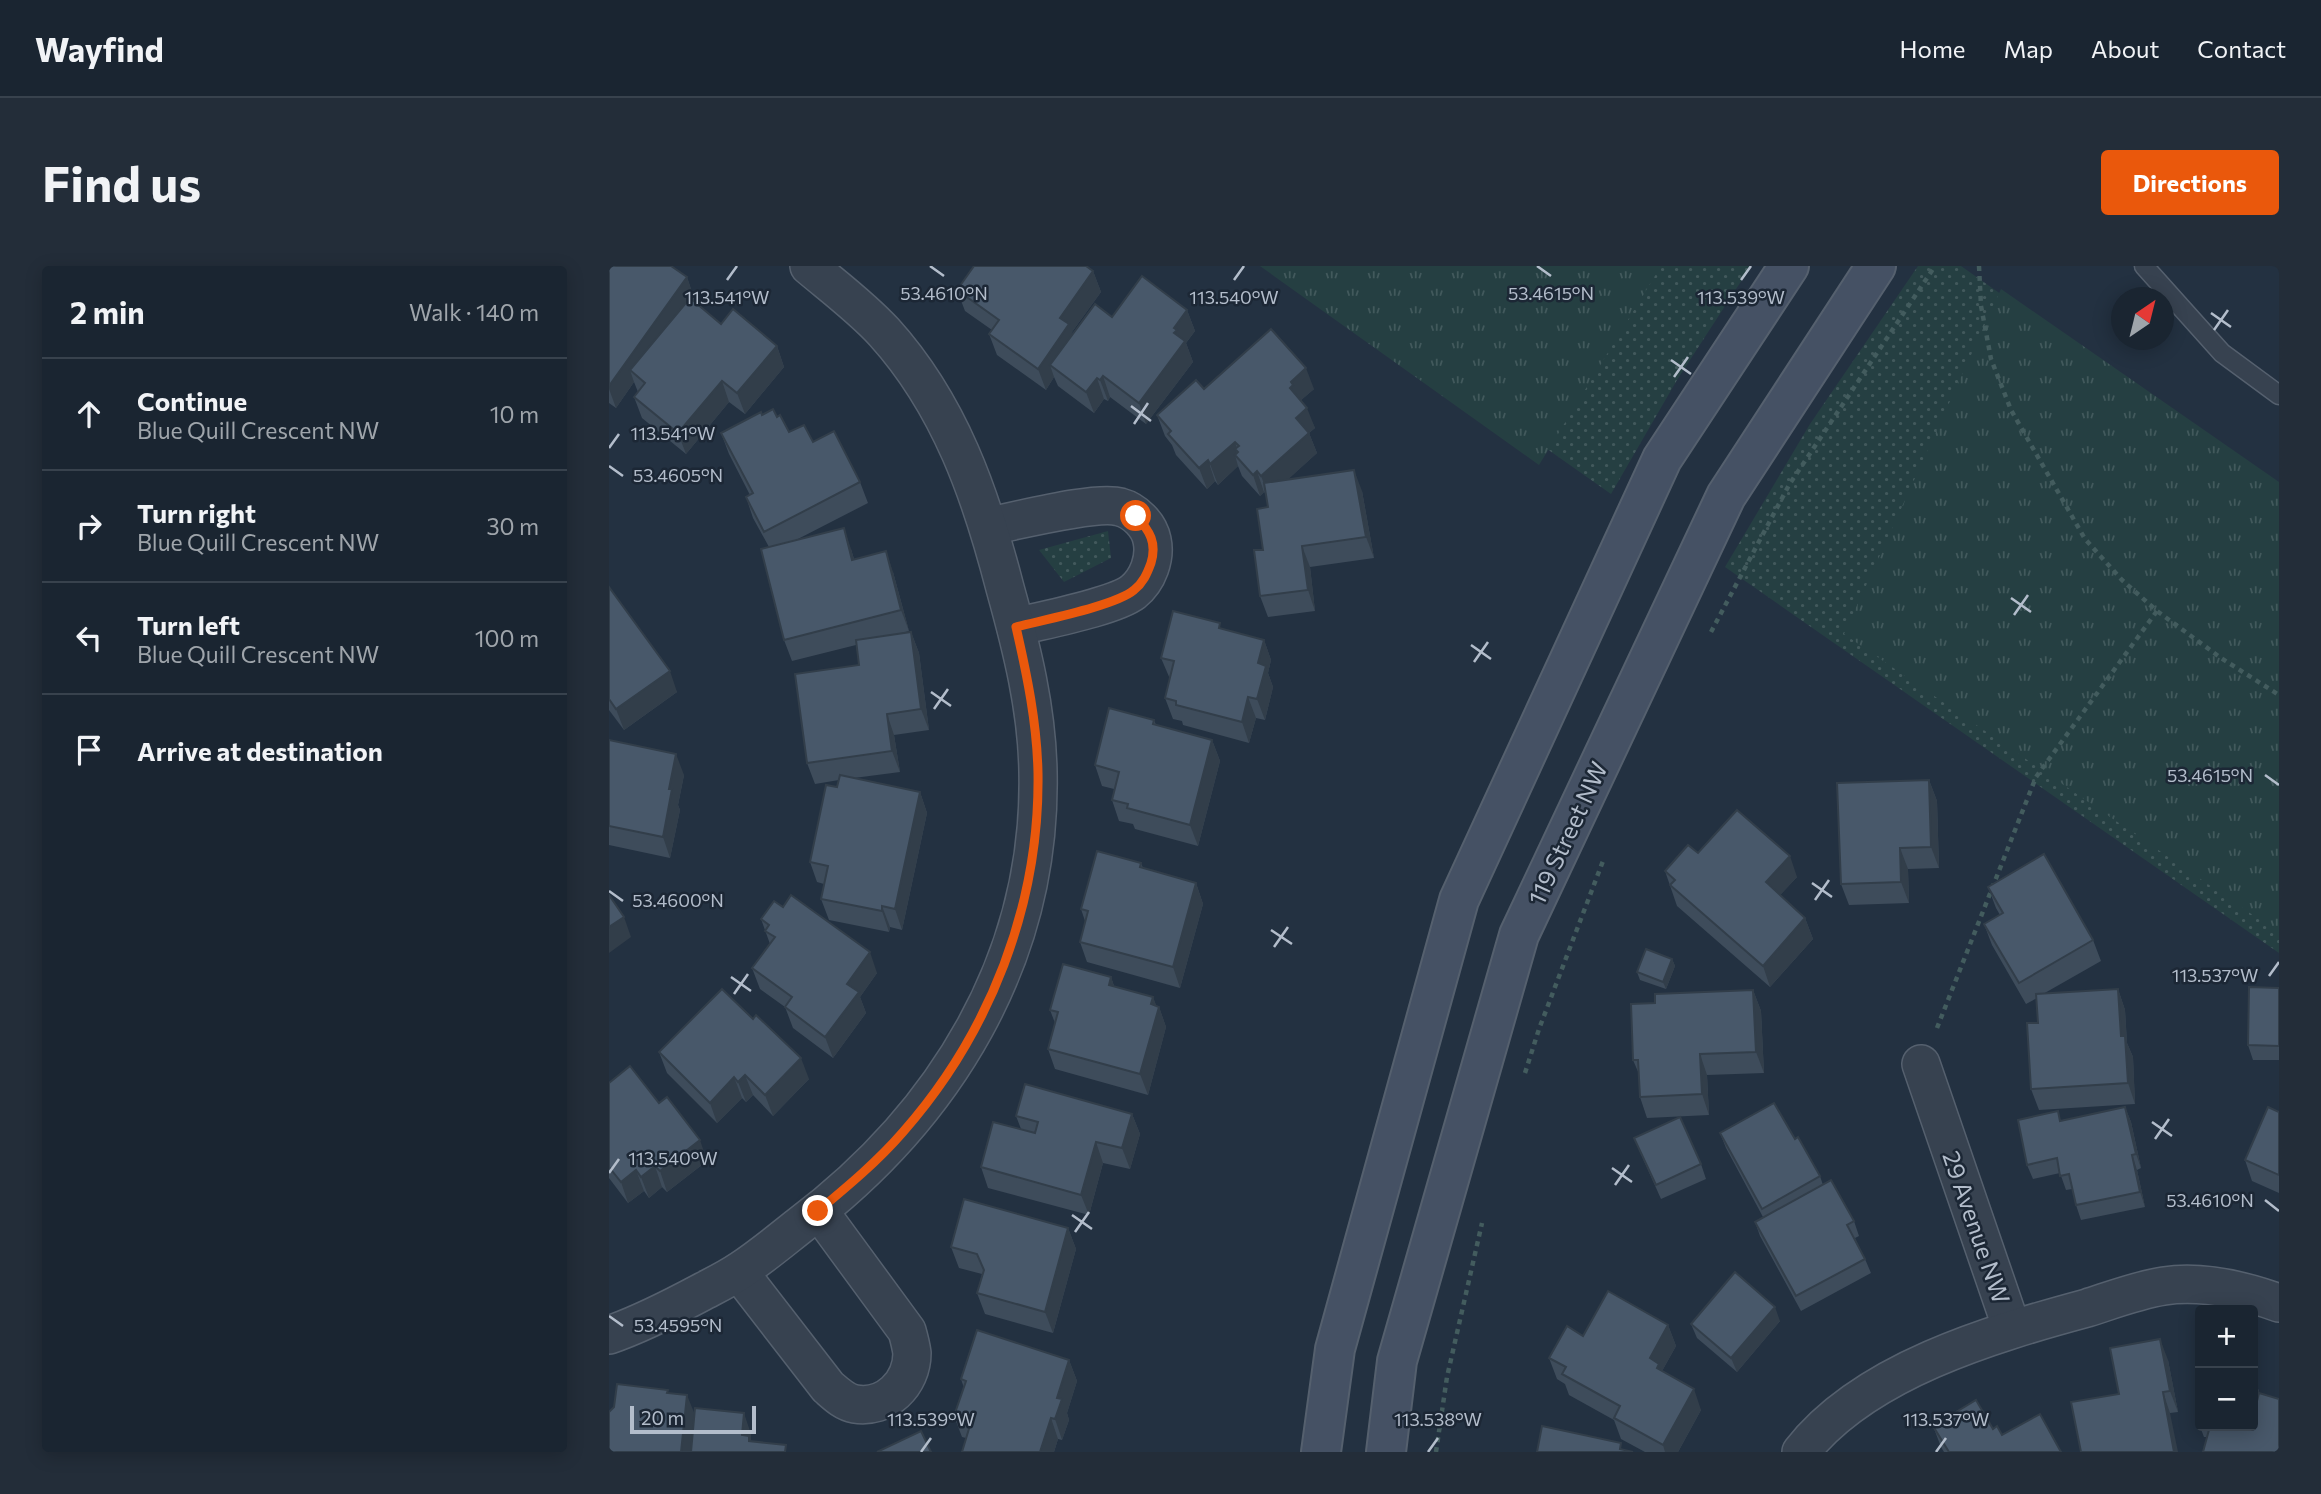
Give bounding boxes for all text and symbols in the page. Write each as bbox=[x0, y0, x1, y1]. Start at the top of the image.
text: Wayfind bbox=[35, 28, 164, 69]
text: Home bbox=[1900, 34, 1966, 63]
text: Map bbox=[2004, 34, 2053, 63]
text: About bbox=[2091, 34, 2159, 63]
text: Contact bbox=[2197, 34, 2286, 63]
button: Directions bbox=[2101, 150, 2279, 215]
text: Find us bbox=[42, 152, 201, 212]
text: 53.4610°N bbox=[900, 282, 988, 304]
text: 53.4615°N bbox=[1508, 282, 1594, 304]
text: 113.541°W bbox=[685, 286, 769, 308]
text: 113.540°W bbox=[1189, 286, 1279, 308]
text: 113.539°W bbox=[1697, 286, 1785, 308]
north arrow bbox=[2111, 287, 2174, 350]
text: 2 min bbox=[70, 293, 145, 330]
text: Walk · 140 m bbox=[409, 298, 539, 326]
text: Continue bbox=[137, 385, 247, 416]
icon: ahead bbox=[70, 395, 108, 433]
text: 10 m bbox=[490, 400, 539, 428]
text: Blue Quill Crescent NW bbox=[137, 416, 379, 444]
text: 113.541°W bbox=[631, 422, 715, 444]
text: 53.4605°N bbox=[633, 464, 723, 486]
text: Turn right bbox=[137, 497, 256, 528]
route start bbox=[1120, 500, 1151, 531]
icon: right bbox=[70, 507, 108, 545]
text: 30 m bbox=[486, 512, 539, 540]
text: Blue Quill Crescent NW bbox=[137, 528, 379, 556]
text: Turn left bbox=[137, 609, 240, 640]
icon: left bbox=[70, 619, 108, 657]
text: 100 m bbox=[475, 624, 539, 652]
text: Blue Quill Crescent NW bbox=[137, 640, 379, 668]
icon: arrive bbox=[70, 731, 108, 769]
text: Arrive at destination bbox=[137, 735, 383, 766]
street label: 119 Street NW bbox=[1521, 757, 1613, 909]
text: 53.4615°N bbox=[2167, 764, 2253, 786]
text: 53.4600°N bbox=[632, 889, 724, 911]
text: 113.537°W bbox=[2172, 964, 2258, 986]
text: 113.540°W bbox=[628, 1147, 718, 1169]
street label: 29 Avenue NW bbox=[1937, 1147, 2017, 1307]
text: 53.4610°N bbox=[2166, 1189, 2254, 1211]
route end bbox=[802, 1195, 833, 1226]
map controls bbox=[2195, 1305, 2258, 1431]
button: + bbox=[2195, 1305, 2258, 1368]
text: 53.4595°N bbox=[634, 1314, 722, 1336]
button: − bbox=[2195, 1368, 2258, 1431]
scale bar bbox=[630, 1403, 756, 1435]
text: 20 m bbox=[641, 1406, 684, 1429]
text: 113.539°W bbox=[887, 1408, 975, 1430]
text: 113.538°W bbox=[1394, 1408, 1482, 1430]
text: 113.537°W bbox=[1903, 1408, 1989, 1430]

